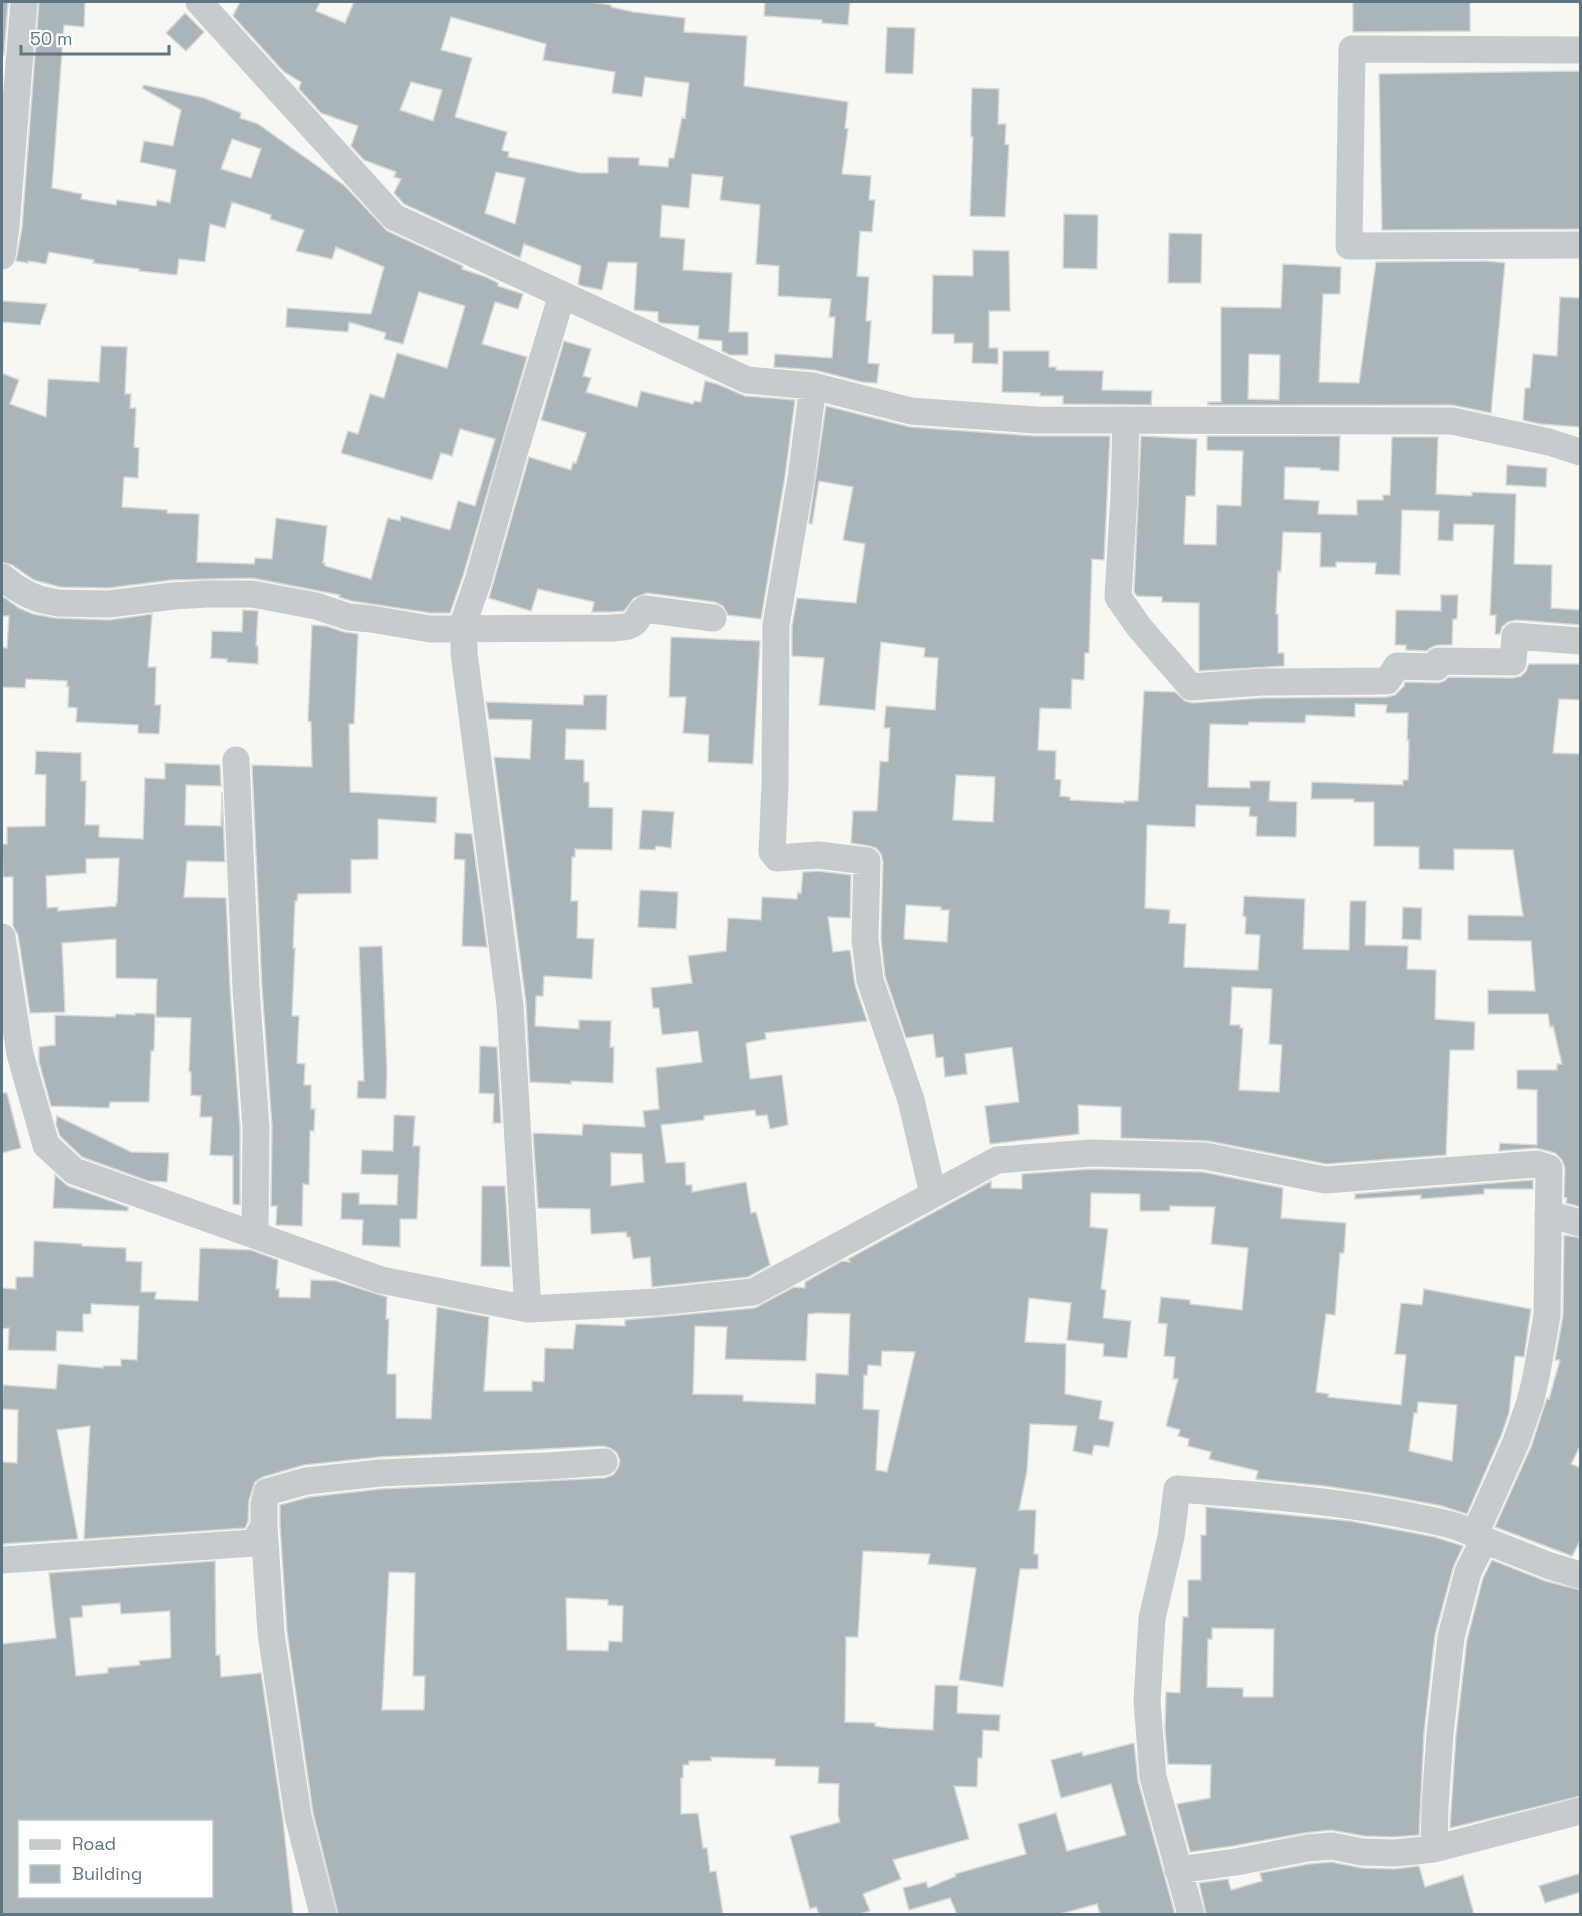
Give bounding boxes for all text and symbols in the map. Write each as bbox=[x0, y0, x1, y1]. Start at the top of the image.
scale bar bbox=[21, 18, 170, 56]
text: 50 m bbox=[30, 27, 72, 50]
legend bbox=[18, 1820, 213, 1898]
text: Road bbox=[72, 1832, 116, 1855]
text: Building bbox=[72, 1862, 142, 1885]

